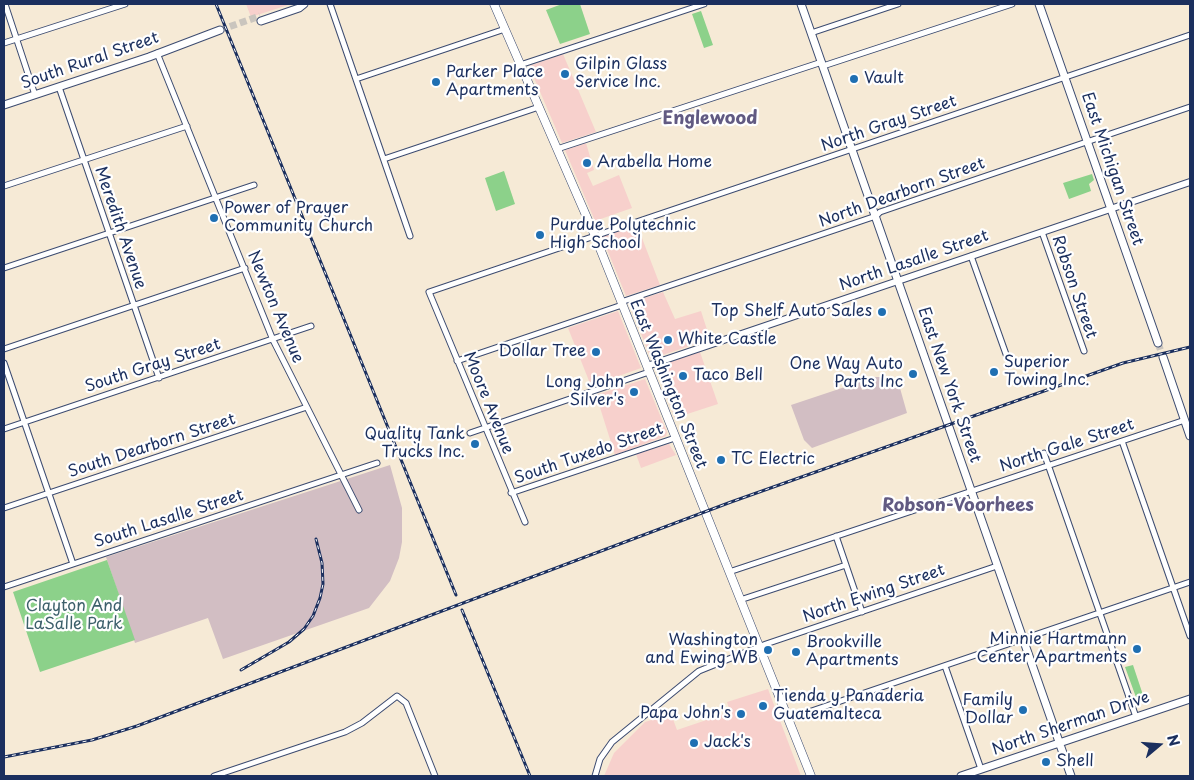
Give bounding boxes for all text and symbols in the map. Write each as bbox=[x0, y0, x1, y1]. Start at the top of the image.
street label: South Rural Street bbox=[19, 28, 161, 94]
place label: Gilpin Glass Service Inc. bbox=[575, 55, 667, 93]
place label: Parker Place Apartments bbox=[446, 63, 543, 101]
marker: Gilpin Glass Service Inc. bbox=[559, 68, 571, 80]
place label: Vault bbox=[864, 69, 904, 89]
marker: Vault bbox=[848, 73, 860, 85]
marker: Parker Place Apartments bbox=[430, 76, 442, 88]
street label: East Michigan Street bbox=[1077, 90, 1147, 248]
street label: North Gray Street bbox=[819, 92, 959, 156]
district label: Englewood bbox=[663, 108, 757, 130]
place label: Arabella Home bbox=[597, 153, 712, 173]
street label: North Dearborn Street bbox=[816, 154, 988, 232]
marker: Arabella Home bbox=[581, 157, 593, 169]
street label: Meredith Avenue bbox=[90, 164, 150, 292]
place label: Power of Prayer Community Church bbox=[224, 199, 373, 237]
marker: Power of Prayer Community Church bbox=[208, 212, 220, 224]
place label: Purdue Polytechnic High School bbox=[550, 216, 696, 254]
street label: North Lasalle Street bbox=[837, 226, 991, 296]
marker: Purdue Polytechnic High School bbox=[534, 229, 546, 241]
street label: Robson Street bbox=[1047, 233, 1101, 341]
street label: Newton Avenue bbox=[243, 248, 307, 366]
street label: East Washington Street bbox=[625, 297, 711, 471]
place label: Top Shelf Auto Sales bbox=[711, 302, 872, 322]
street label: East New York Street bbox=[913, 305, 985, 465]
marker: Top Shelf Auto Sales bbox=[876, 306, 888, 318]
place label: White Castle bbox=[678, 330, 777, 350]
marker: White Castle bbox=[662, 334, 674, 346]
street label: South Gray Street bbox=[83, 335, 223, 397]
place label: Dollar Tree bbox=[498, 342, 586, 362]
marker: Dollar Tree bbox=[590, 346, 602, 358]
street label: Moore Avenue bbox=[459, 349, 517, 457]
place label: Superior Towing Inc. bbox=[1004, 353, 1090, 391]
place label: One Way Auto Parts Inc bbox=[789, 355, 903, 393]
place label: Taco Bell bbox=[693, 366, 763, 386]
marker: Superior Towing Inc. bbox=[988, 366, 1000, 378]
marker: One Way Auto Parts Inc bbox=[907, 368, 919, 380]
marker: Taco Bell bbox=[677, 370, 689, 382]
place label: Long John Silver's bbox=[546, 373, 624, 411]
marker: Long John Silver's bbox=[628, 386, 640, 398]
street label: South Dearborn Street bbox=[66, 410, 238, 482]
street label: North Gale Street bbox=[997, 415, 1137, 477]
street label: South Tuxedo Street bbox=[512, 420, 666, 488]
place label: Quality Tank Trucks Inc. bbox=[364, 425, 465, 463]
marker: Quality Tank Trucks Inc. bbox=[469, 438, 481, 450]
place label: TC Electric bbox=[731, 450, 815, 470]
marker: TC Electric bbox=[715, 454, 727, 466]
street label: South Lasalle Street bbox=[92, 486, 246, 552]
district label: Robson-Voorhees bbox=[882, 495, 1034, 517]
street label: North Ewing Street bbox=[801, 561, 947, 627]
park label: Clayton And LaSalle Park bbox=[25, 597, 123, 635]
place label: Minnie Hartmann Center Apartments bbox=[977, 630, 1127, 668]
place label: Washington and Ewing WB bbox=[645, 631, 758, 669]
place label: Brookville Apartments bbox=[806, 633, 898, 671]
marker: Minnie Hartmann Center Apartments bbox=[1131, 643, 1143, 655]
marker: Washington and Ewing WB bbox=[762, 644, 774, 656]
marker: Brookville Apartments bbox=[790, 646, 802, 658]
place label: Tienda y Panaderia Guatemalteca bbox=[773, 687, 924, 725]
street label: North Sherman Drive bbox=[990, 688, 1152, 760]
place label: Family Dollar bbox=[963, 691, 1013, 729]
marker: Tienda y Panaderia Guatemalteca bbox=[757, 700, 769, 712]
place label: Papa John's bbox=[640, 704, 731, 724]
marker: Family Dollar bbox=[1017, 704, 1029, 716]
marker: Papa John's bbox=[735, 708, 747, 720]
north arrow bbox=[1134, 720, 1184, 770]
text: N bbox=[1162, 732, 1185, 749]
place label: Jack's bbox=[704, 733, 751, 753]
marker: Jack's bbox=[688, 737, 700, 749]
place label: Shell bbox=[1056, 752, 1094, 772]
marker: Shell bbox=[1040, 756, 1052, 768]

